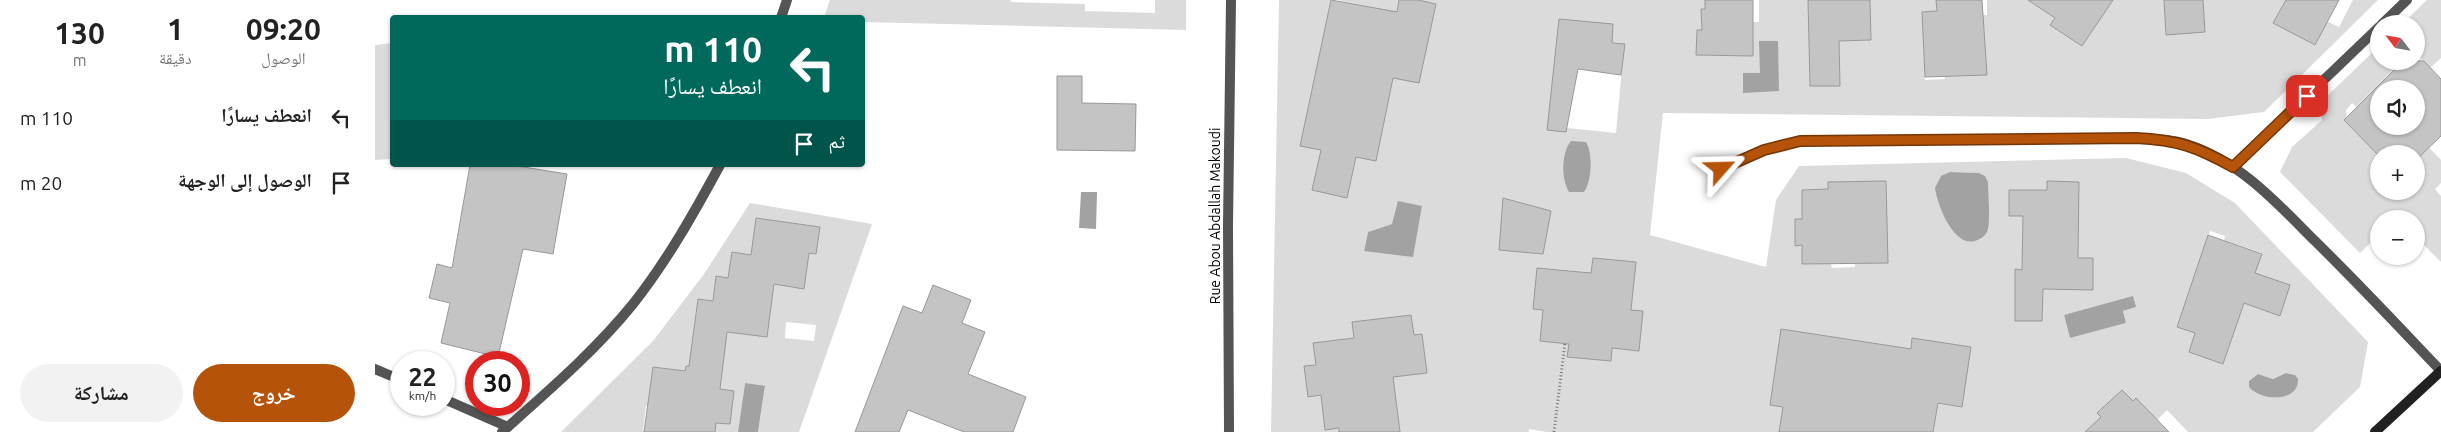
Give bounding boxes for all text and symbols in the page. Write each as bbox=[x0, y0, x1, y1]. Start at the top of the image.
text: 1 bbox=[167, 12, 184, 46]
text: 09:20 bbox=[246, 12, 321, 46]
north arrow bbox=[2370, 15, 2425, 70]
map controls bbox=[2370, 15, 2425, 265]
text: 130 bbox=[54, 16, 105, 50]
text: 110 m bbox=[664, 29, 762, 69]
icon: left bbox=[780, 35, 845, 100]
text: دقيقة bbox=[159, 49, 192, 67]
text: الوصول bbox=[261, 49, 305, 67]
text: m bbox=[73, 51, 86, 69]
text: انعطف يسارًا bbox=[663, 73, 762, 98]
pin bbox=[2286, 75, 2328, 117]
button: sound bbox=[2370, 80, 2425, 135]
icon: arrive bbox=[2293, 82, 2321, 110]
text: انعطف يسارًا bbox=[221, 104, 312, 126]
icon: left bbox=[327, 104, 355, 132]
text: 110 m bbox=[20, 107, 73, 129]
street label: Rue Abou Abdallah Makoudi bbox=[1207, 128, 1223, 304]
icon: arrive bbox=[790, 130, 818, 158]
text: ثم bbox=[828, 130, 845, 152]
position arrow bbox=[1694, 142, 1746, 194]
button: + bbox=[2370, 145, 2425, 200]
text: الوصول إلى الوجهة bbox=[178, 169, 312, 191]
icon: arrive bbox=[327, 169, 355, 197]
text: 20 m bbox=[20, 172, 62, 194]
button: − bbox=[2370, 210, 2425, 265]
speed limit sign: 30 bbox=[465, 351, 530, 416]
text: 22 bbox=[408, 363, 437, 391]
button: مشاركة bbox=[20, 364, 183, 422]
button: خروج bbox=[193, 364, 355, 422]
text: km/h bbox=[409, 389, 436, 402]

